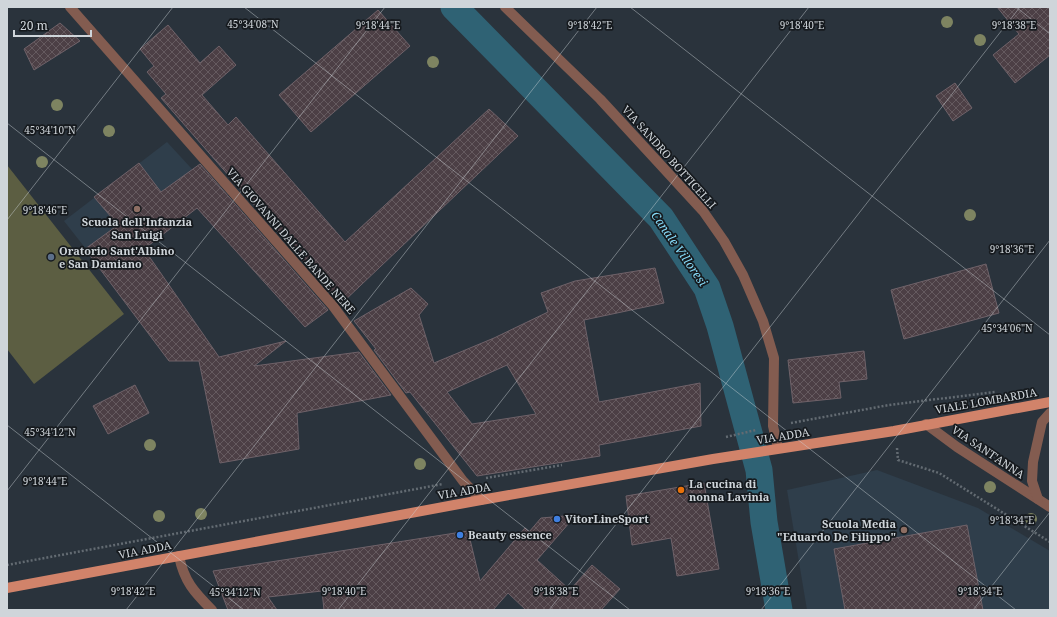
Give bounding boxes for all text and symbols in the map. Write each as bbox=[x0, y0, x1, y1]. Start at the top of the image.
scale bar bbox=[14, 12, 91, 38]
text: 20 m bbox=[20, 17, 48, 34]
text: 45°34'08"N bbox=[227, 17, 279, 31]
text: 9°18'44"E bbox=[356, 18, 400, 32]
text: 9°18'42"E bbox=[568, 18, 612, 32]
text: 9°18'40"E bbox=[780, 18, 824, 32]
text: 9°18'38"E bbox=[992, 18, 1036, 32]
street label: VIA SANDRO BOTTICELLI bbox=[619, 102, 720, 211]
text: 45°34'10"N bbox=[24, 123, 76, 137]
street label: VIA GIOVANNI DALLE BANDE NERE bbox=[224, 164, 359, 317]
text: 9°18'46"E bbox=[23, 203, 67, 217]
marker: Scuola dell'Infanzia San Luigi bbox=[132, 204, 142, 214]
water label: Canale Villoresi bbox=[647, 208, 712, 290]
place label: Scuola dell'Infanzia San Luigi bbox=[82, 214, 193, 242]
text: 9°18'36"E bbox=[990, 242, 1034, 256]
place label: Oratorio Sant'Albino e San Damiano bbox=[59, 243, 175, 271]
marker: Oratorio Sant'Albino e San Damiano bbox=[46, 252, 56, 262]
text: 45°34'06"N bbox=[981, 321, 1033, 335]
street label: VIALE LOMBARDIA bbox=[934, 384, 1038, 417]
street label: VIA SANT'ANNA bbox=[949, 422, 1028, 482]
street label: VIA ADDA bbox=[755, 424, 811, 447]
text: 45°34'12"N bbox=[24, 425, 76, 439]
text: 9°18'44"E bbox=[23, 474, 67, 488]
place label: La cucina di nonna Lavinia bbox=[689, 476, 770, 504]
street label: VIA ADDA bbox=[436, 478, 492, 503]
marker: La cucina di nonna Lavinia bbox=[676, 485, 686, 495]
place label: VitorLineSport bbox=[565, 511, 649, 526]
text: 9°18'34"E bbox=[990, 513, 1034, 527]
marker: VitorLineSport bbox=[552, 514, 562, 524]
place label: Scuola Media "Eduardo De Filippo" bbox=[777, 516, 896, 544]
marker: Scuola Media "Eduardo De Filippo" bbox=[899, 525, 909, 535]
place label: Beauty essence bbox=[468, 527, 552, 542]
marker: Beauty essence bbox=[455, 530, 465, 540]
street label: VIA ADDA bbox=[117, 537, 173, 562]
text: 9°18'42"E bbox=[111, 584, 155, 598]
text: 9°18'40"E bbox=[322, 584, 366, 598]
text: 9°18'38"E bbox=[534, 584, 578, 598]
text: 9°18'36"E bbox=[746, 584, 790, 598]
text: 9°18'34"E bbox=[958, 584, 1002, 598]
text: 45°34'12"N bbox=[209, 585, 261, 599]

